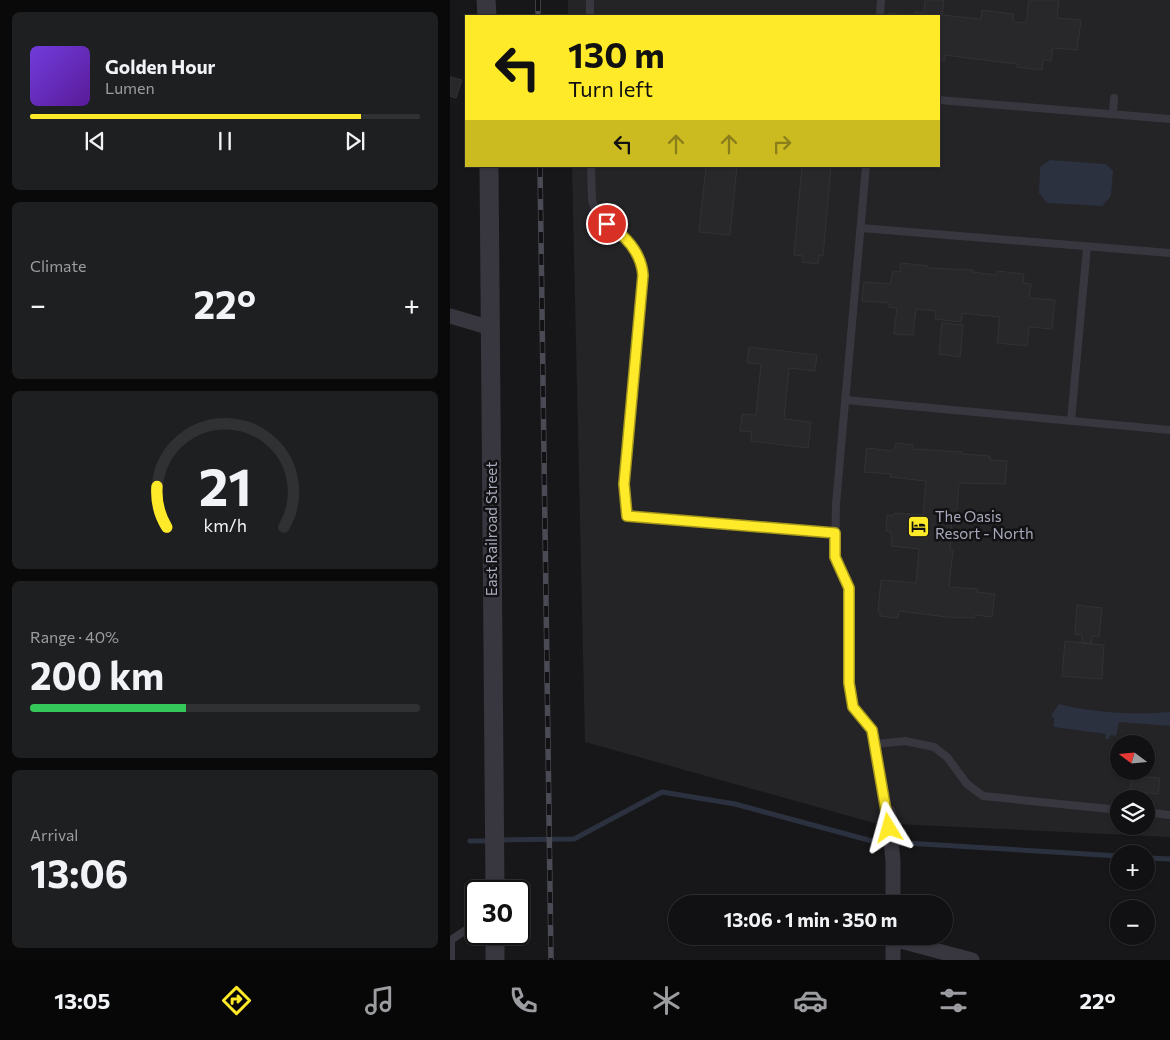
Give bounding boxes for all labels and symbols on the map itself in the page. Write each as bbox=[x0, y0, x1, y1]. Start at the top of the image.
pin bbox=[586, 203, 628, 245]
street label: East Railroad Street bbox=[482, 462, 500, 596]
place label: The Oasis Resort - North bbox=[935, 507, 1034, 542]
hotel icon: The Oasis Resort - North bbox=[907, 514, 931, 538]
north arrow bbox=[1110, 735, 1155, 780]
position arrow bbox=[862, 801, 914, 853]
speed limit sign: 30 bbox=[465, 880, 530, 945]

